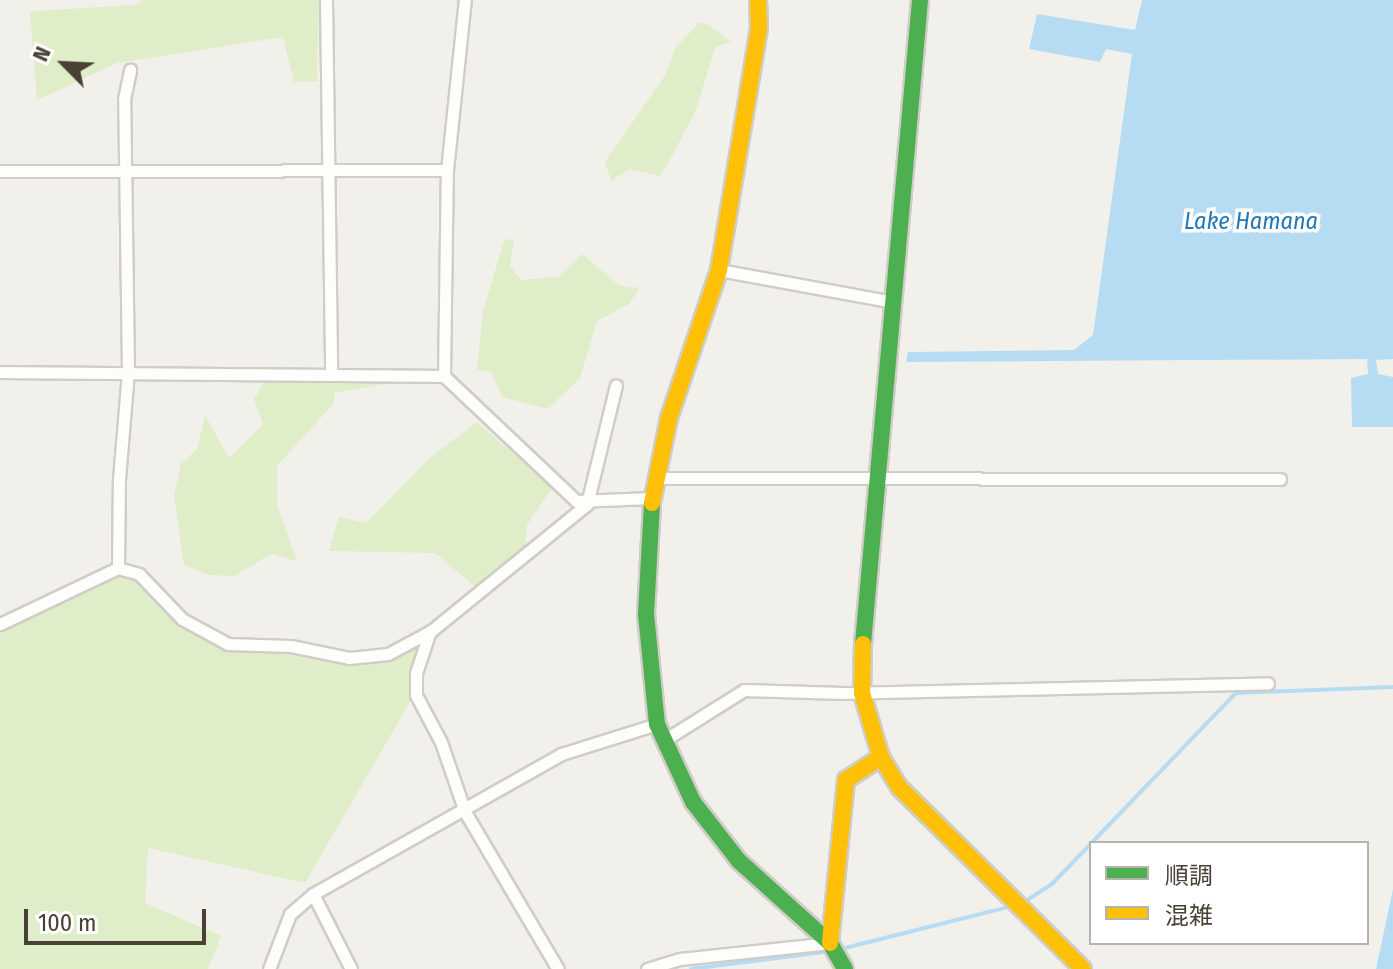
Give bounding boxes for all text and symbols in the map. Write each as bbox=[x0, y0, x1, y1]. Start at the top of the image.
north arrow bbox=[24, 24, 104, 104]
text: N bbox=[27, 43, 57, 66]
water label: Lake Hamana bbox=[1184, 208, 1318, 236]
legend bbox=[1089, 841, 1369, 945]
text: 順調 bbox=[1165, 862, 1213, 890]
scale bar bbox=[28, 893, 210, 943]
text: 混雑 bbox=[1165, 902, 1213, 930]
text: 100 m bbox=[38, 909, 96, 937]

